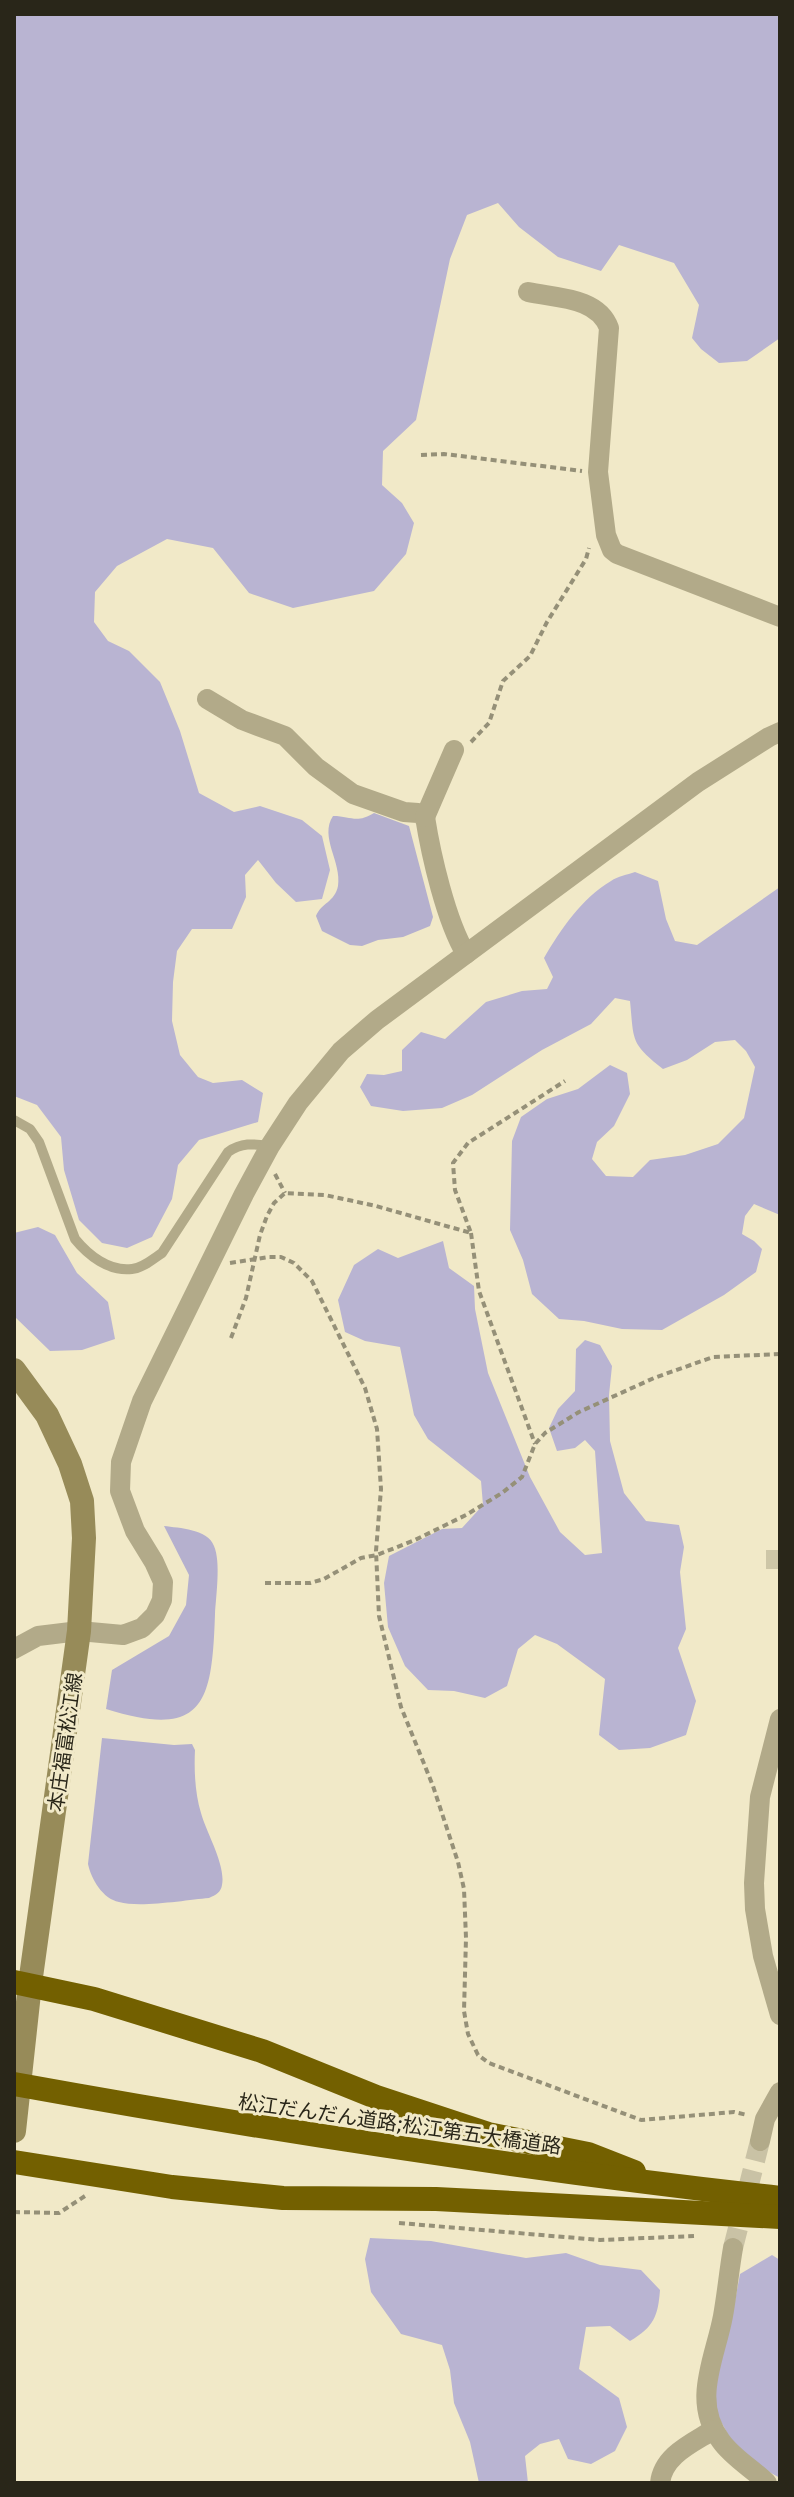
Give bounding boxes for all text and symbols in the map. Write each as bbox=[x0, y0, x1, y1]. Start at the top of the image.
street label: 本庄福富松江線 bbox=[42, 1671, 86, 1813]
street label: 松江だんだん道路;松江第五大橋道路 bbox=[237, 2088, 563, 2158]

